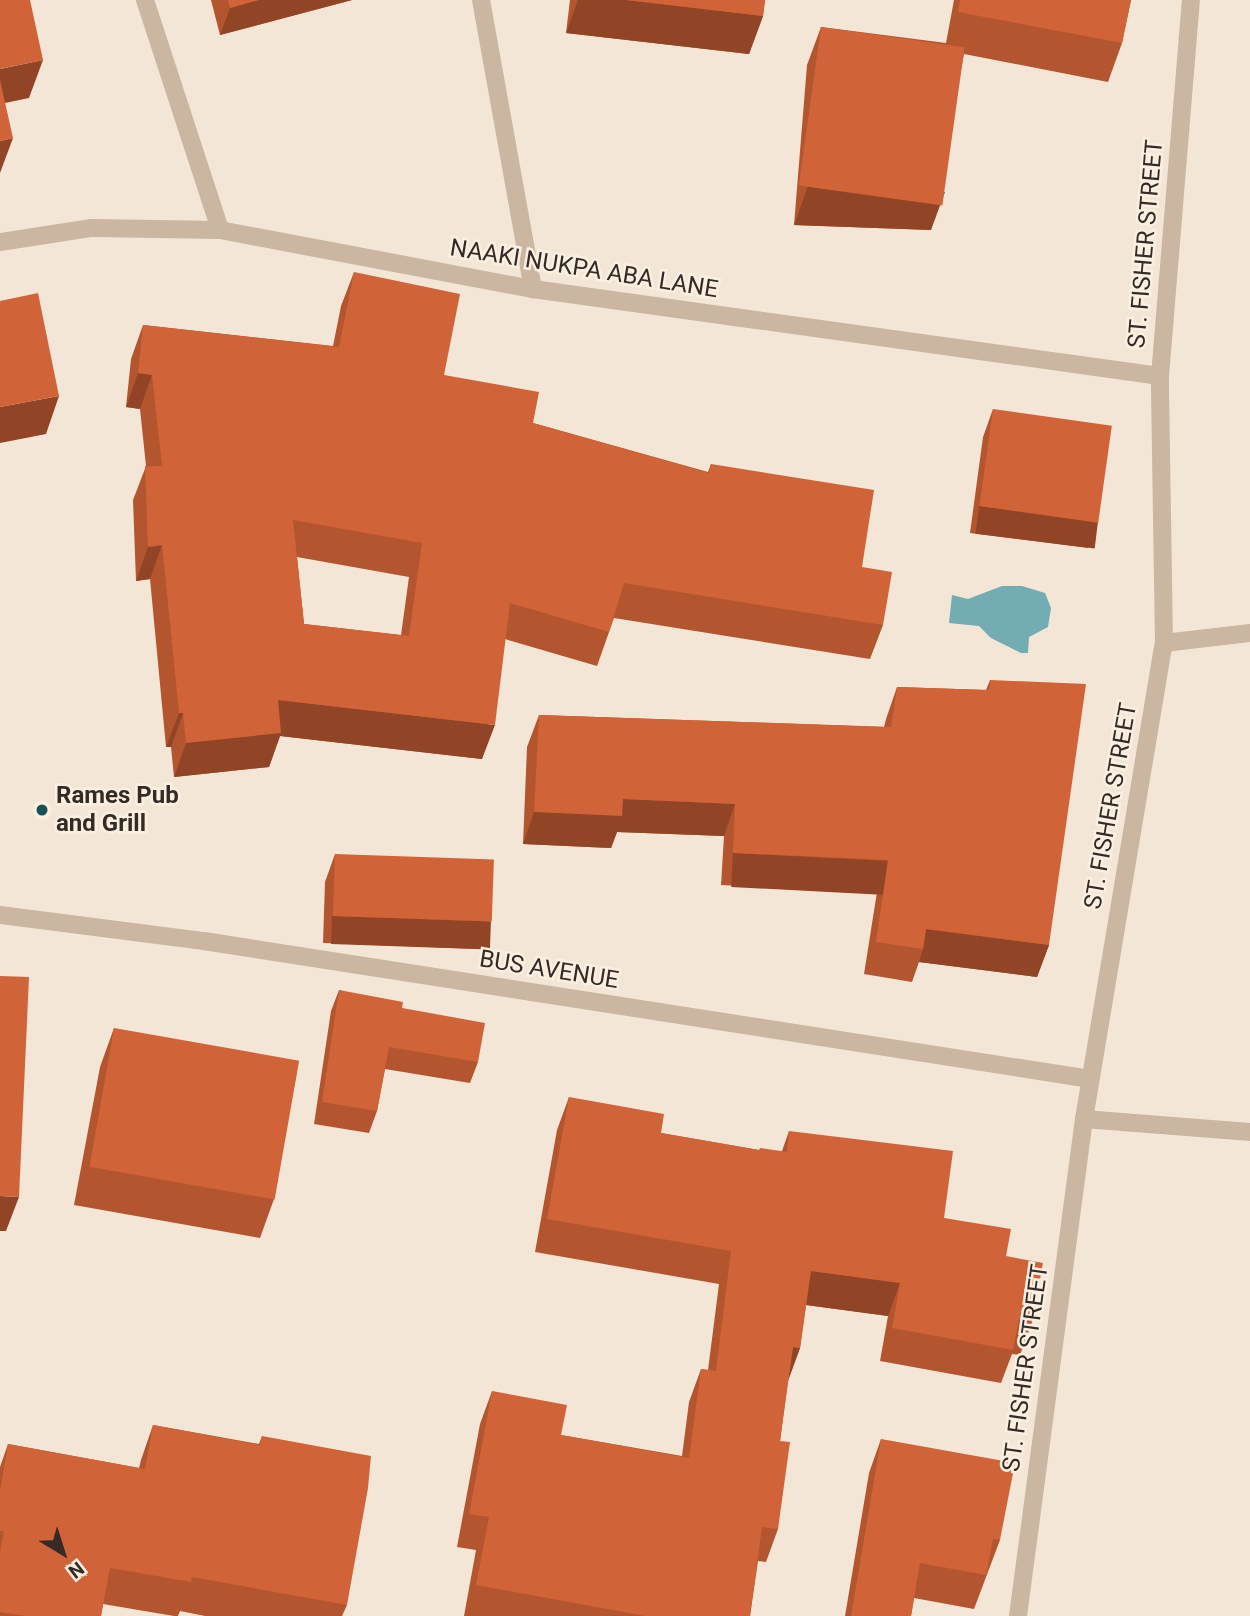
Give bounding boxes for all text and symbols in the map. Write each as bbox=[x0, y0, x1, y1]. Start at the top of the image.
street label: ST. FISHER STREET bbox=[1123, 139, 1169, 349]
street label: NAAKI NUKPA ABA LANE bbox=[448, 234, 720, 304]
street label: ST. FISHER STREET bbox=[1079, 701, 1143, 911]
place label: Rames Pub and Grill bbox=[56, 782, 179, 838]
marker: Rames Pub and Grill bbox=[34, 802, 50, 818]
street label: BUS AVENUE bbox=[477, 945, 621, 995]
street label: ST. FISHER STREET bbox=[997, 1262, 1055, 1474]
north arrow bbox=[28, 1518, 98, 1588]
text: N bbox=[64, 1557, 89, 1583]

